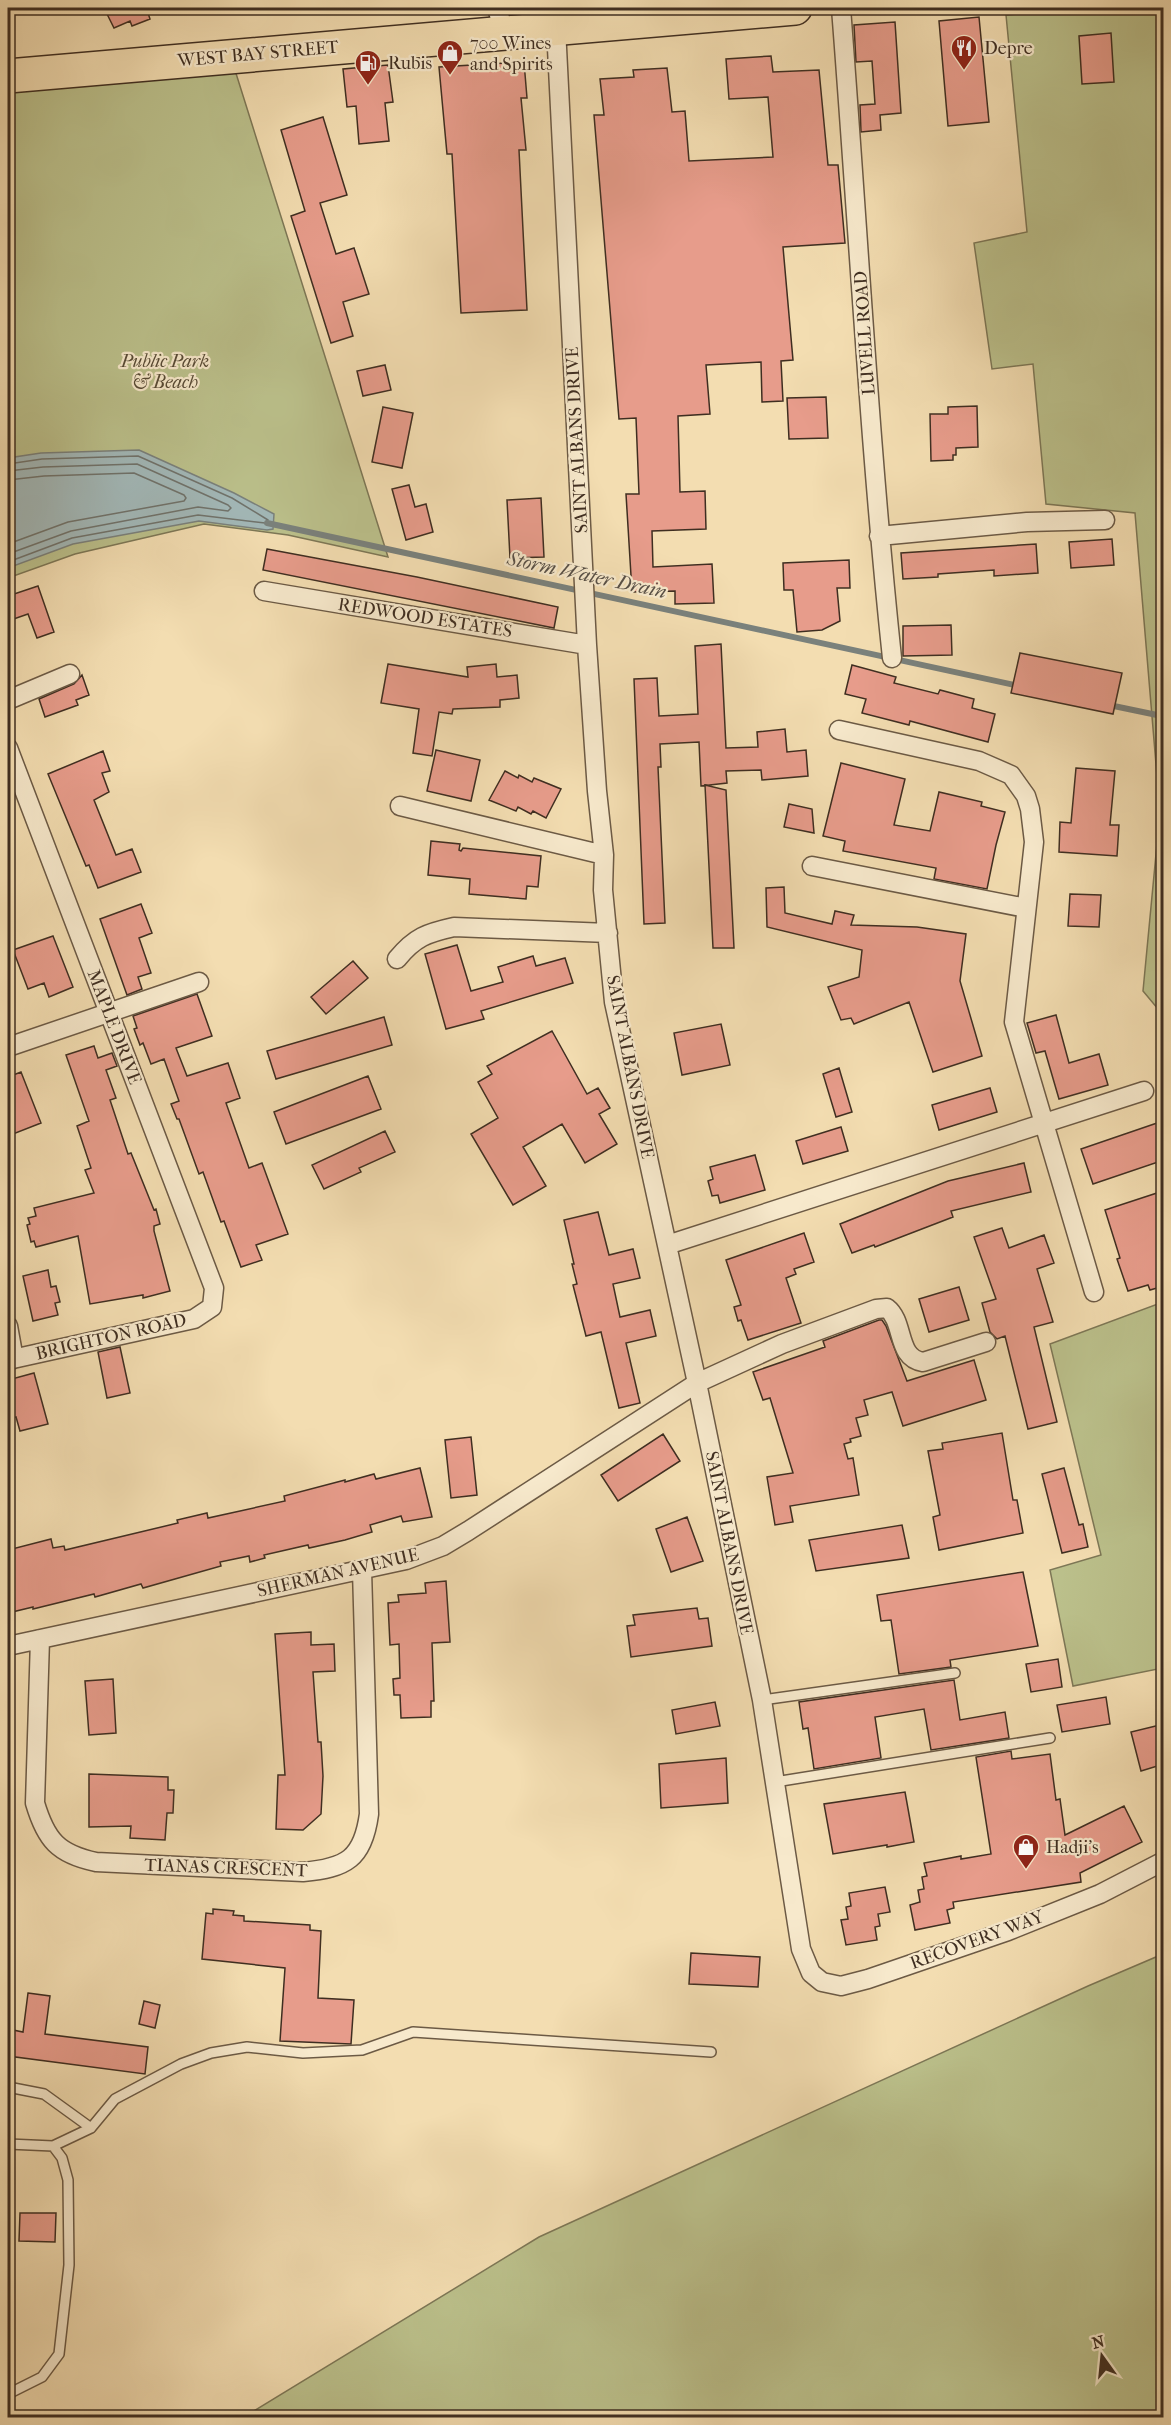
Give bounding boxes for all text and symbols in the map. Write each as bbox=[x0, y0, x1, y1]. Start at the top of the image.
place label: 700 Wines and Spirits bbox=[470, 33, 553, 75]
restaurant icon: Depre bbox=[949, 33, 979, 71]
street label: WEST BAY STREET bbox=[176, 36, 340, 72]
shop icon: 700 Wines and Spirits bbox=[435, 38, 465, 76]
place label: Depre bbox=[984, 38, 1033, 59]
fuel station icon: Rubis bbox=[353, 48, 383, 86]
place label: Rubis bbox=[388, 53, 433, 74]
street label: LUVELL ROAD bbox=[850, 270, 880, 396]
street label: SAINT ALBANS DRIVE bbox=[562, 346, 592, 534]
park label: Public Park & Beach bbox=[120, 351, 209, 393]
water label: Storm Water Drain bbox=[504, 547, 669, 603]
street label: REDWOOD ESTATES bbox=[336, 594, 514, 642]
street label: MAPLE DRIVE bbox=[83, 967, 145, 1087]
street label: SAINT ALBANS DRIVE bbox=[602, 973, 658, 1161]
street label: BRIGHTON ROAD bbox=[34, 1309, 188, 1365]
street label: SAINT ALBANS DRIVE bbox=[701, 1449, 757, 1637]
street label: SHERMAN AVENUE bbox=[255, 1544, 421, 1602]
shop icon: Hadji's bbox=[1011, 1832, 1041, 1870]
place label: Hadji's bbox=[1046, 1837, 1099, 1858]
street label: TIANAS CRESCENT bbox=[144, 1855, 309, 1881]
street label: RECOVERY WAY bbox=[907, 1906, 1047, 1974]
north arrow bbox=[1072, 2326, 1132, 2386]
text: N bbox=[1090, 2331, 1107, 2353]

